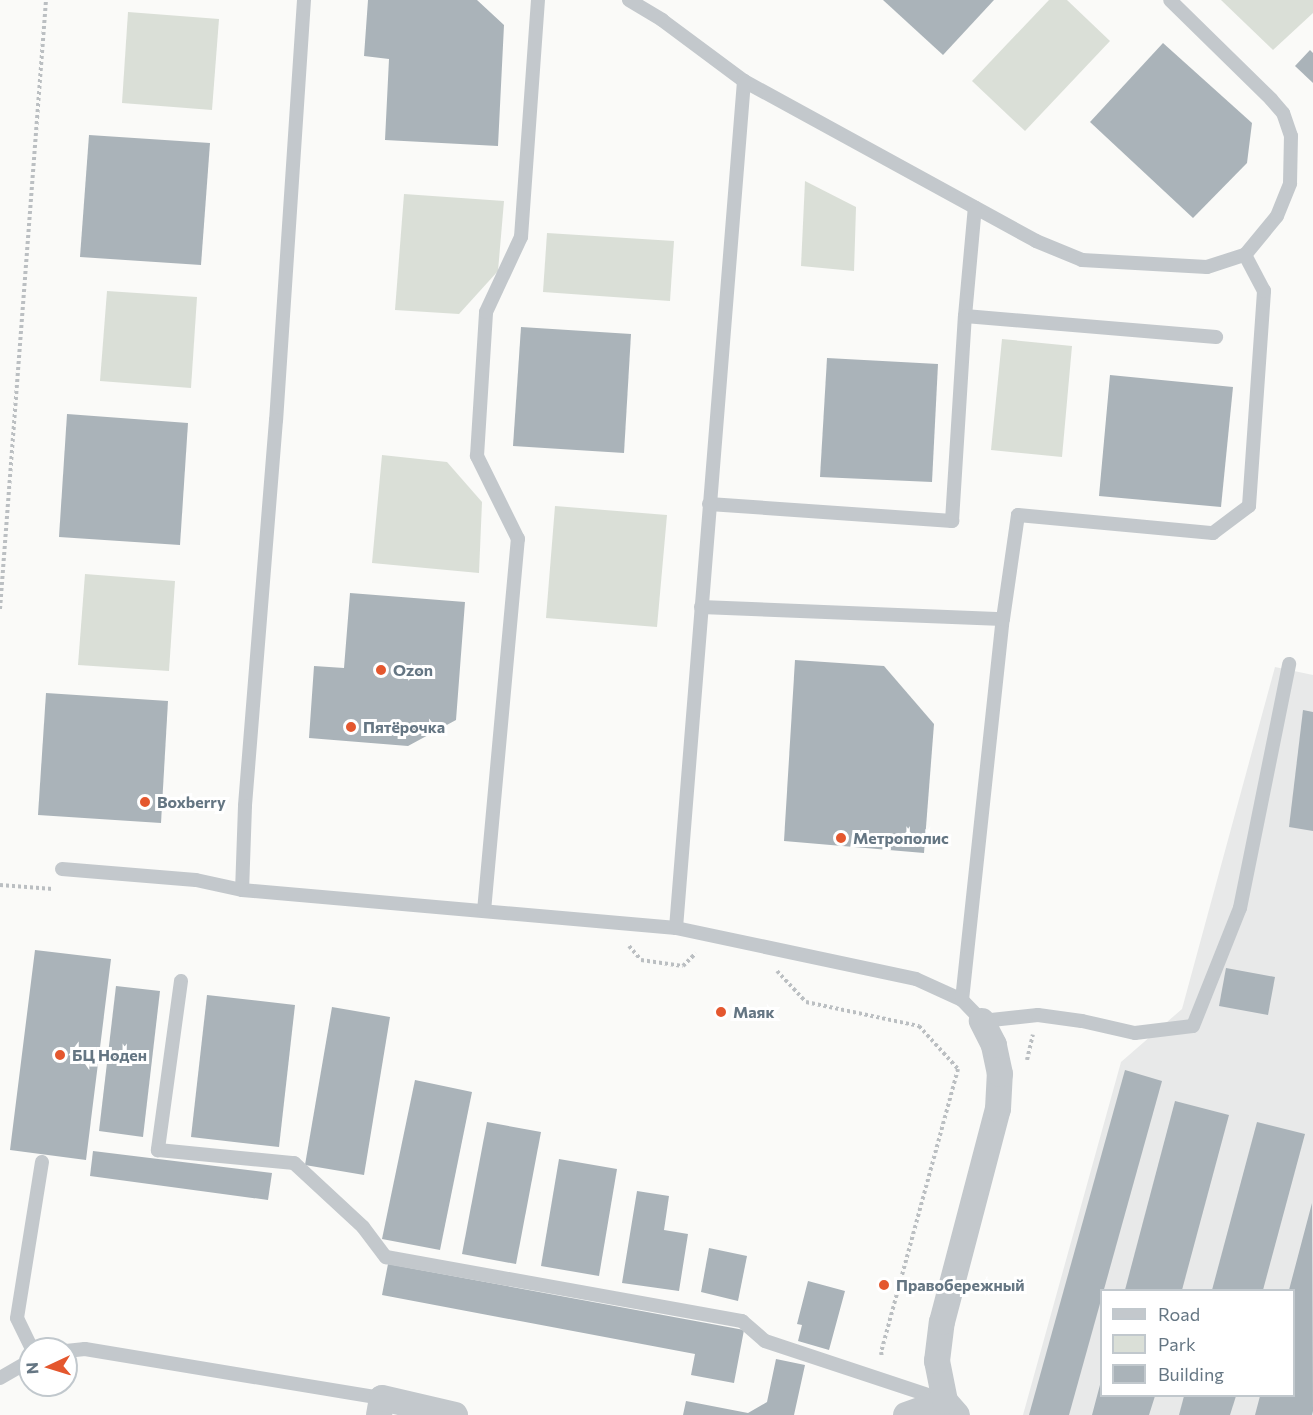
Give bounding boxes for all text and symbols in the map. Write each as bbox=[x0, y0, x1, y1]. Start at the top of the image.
place label: Ozon bbox=[393, 660, 433, 680]
marker: Ozon bbox=[374, 663, 388, 677]
place label: Пятёрочка bbox=[363, 717, 445, 737]
marker: Пятёрочка bbox=[344, 720, 358, 734]
place label: Boxberry bbox=[157, 792, 226, 812]
marker: Boxberry bbox=[138, 795, 152, 809]
place label: Метрополис bbox=[853, 828, 949, 848]
marker: Метрополис bbox=[834, 831, 848, 845]
place label: Маяк bbox=[733, 1002, 775, 1022]
marker: Маяк bbox=[714, 1005, 728, 1019]
place label: БЦ Ноден bbox=[72, 1045, 147, 1065]
marker: БЦ Ноден bbox=[53, 1048, 67, 1062]
place label: Правобережный bbox=[896, 1275, 1025, 1295]
marker: Правобережный bbox=[877, 1278, 891, 1292]
legend bbox=[1100, 1289, 1295, 1397]
text: Road bbox=[1158, 1303, 1200, 1325]
text: Park bbox=[1158, 1333, 1196, 1355]
north arrow bbox=[18, 1337, 78, 1397]
text: N bbox=[22, 1362, 41, 1375]
text: Building bbox=[1158, 1363, 1224, 1385]

